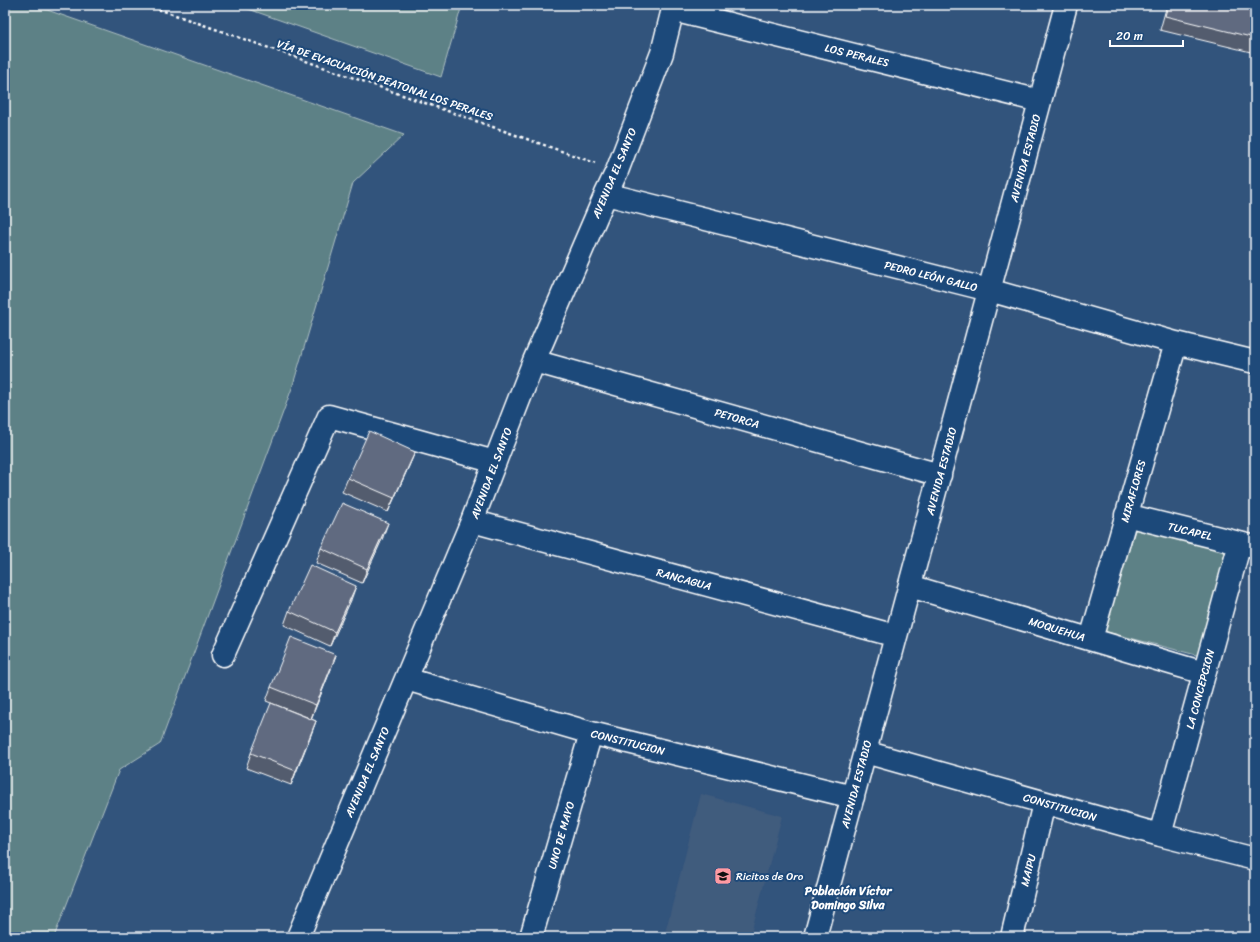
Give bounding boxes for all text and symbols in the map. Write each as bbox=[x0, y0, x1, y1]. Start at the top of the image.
scale bar bbox=[1110, 22, 1183, 48]
text: 20 m bbox=[1116, 25, 1143, 47]
street label: VÍA DE EVACUACIÓN PEATONAL LOS PERALES bbox=[274, 34, 495, 126]
street label: LOS PERALES bbox=[823, 38, 891, 73]
street label: AVENIDA ESTADIO bbox=[1004, 112, 1046, 205]
street label: AVENIDA EL SANTO bbox=[586, 125, 642, 222]
street label: PEDRO LEÓN GALLO bbox=[882, 256, 980, 297]
street label: PETORCA bbox=[712, 403, 761, 434]
street label: AVENIDA EL SANTO bbox=[465, 425, 518, 523]
street label: AVENIDA ESTADIO bbox=[920, 425, 962, 518]
street label: MIRAFLORES bbox=[1116, 458, 1151, 525]
street label: TUCAPEL bbox=[1166, 517, 1215, 546]
street label: RANCAGUA bbox=[654, 563, 714, 596]
street label: MOQUEHUA bbox=[1026, 612, 1087, 647]
street label: LA CONCEPCION bbox=[1181, 647, 1220, 731]
street label: AVENIDA EL SANTO bbox=[339, 724, 395, 821]
street label: CONSTITUCION bbox=[589, 724, 667, 761]
street label: AVENIDA ESTADIO bbox=[835, 738, 877, 831]
street label: CONSTITUCION bbox=[1021, 788, 1099, 827]
street label: UNO DE MAYO bbox=[543, 799, 580, 871]
street label: MAIPU bbox=[1015, 852, 1042, 888]
school or university icon: Ricitos de Oro bbox=[713, 866, 733, 886]
place label: Ricitos de Oro bbox=[736, 867, 804, 886]
district label: Población Víctor Domingo Silva bbox=[805, 880, 892, 916]

